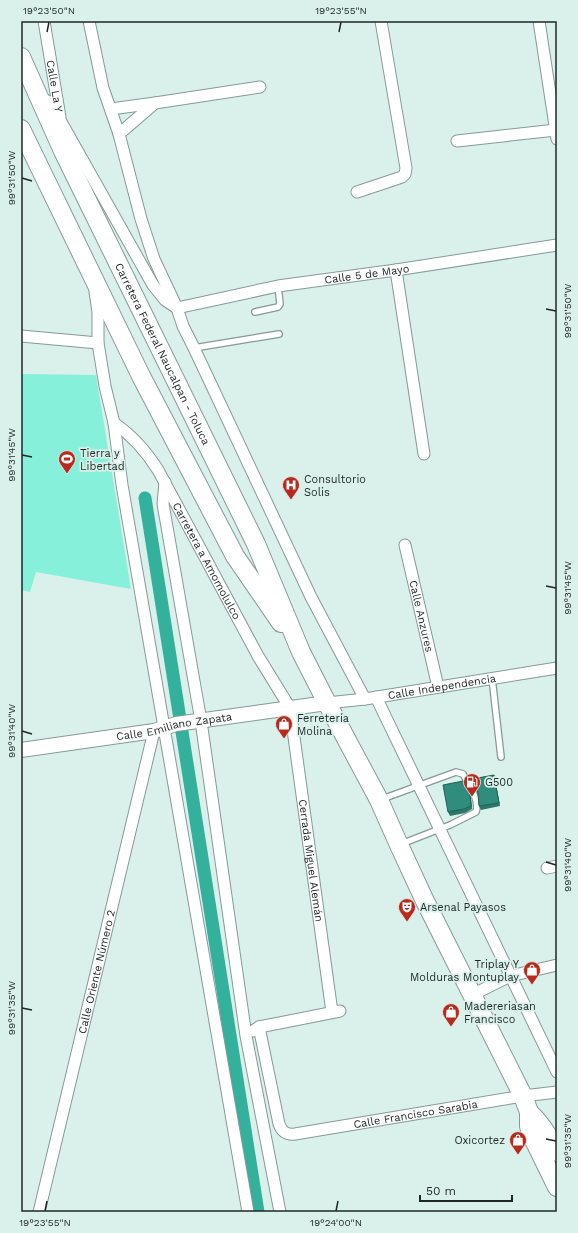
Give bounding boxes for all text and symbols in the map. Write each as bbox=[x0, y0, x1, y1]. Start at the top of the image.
text: 19°23'50"N bbox=[23, 5, 75, 16]
text: 19°23'55"N bbox=[315, 5, 367, 16]
street label: Calle La Y bbox=[44, 59, 66, 114]
text: 99°31'50"W bbox=[6, 150, 17, 205]
street label: Carretera Federal Naucalpan - Toluca bbox=[112, 261, 213, 447]
street label: Calle 5 de Mayo bbox=[324, 262, 410, 286]
text: 99°31'50"W bbox=[562, 283, 573, 338]
text: 99°31'45"W bbox=[6, 428, 17, 482]
place label: Tierra y Libertad bbox=[80, 447, 125, 473]
sports icon: Tierra y Libertad bbox=[57, 449, 77, 474]
place label: Consultorio Solis bbox=[304, 473, 366, 499]
hospital icon: Consultorio Solis bbox=[281, 475, 301, 500]
street label: Carretera a Amomolulco bbox=[170, 500, 244, 622]
text: 99°31'45"W bbox=[562, 561, 573, 615]
street label: Calle Anzures bbox=[407, 579, 436, 654]
street label: Calle Independencia bbox=[387, 671, 497, 702]
text: 99°31'40"W bbox=[6, 704, 17, 758]
street label: Calle Emiliano Zapata bbox=[115, 710, 233, 743]
place label: Ferretería Molina bbox=[297, 712, 349, 738]
shop icon: Ferretería Molina bbox=[274, 714, 294, 739]
fuel station icon: G500 bbox=[462, 772, 482, 797]
place label: G500 bbox=[485, 776, 513, 789]
street label: Cerrada Miguel Alemán bbox=[296, 798, 326, 923]
text: 99°31'40"W bbox=[562, 838, 573, 892]
theatre icon: Arsenal Payasos bbox=[397, 897, 417, 922]
place label: Arsenal Payasos bbox=[420, 901, 506, 914]
street label: Calle Oriente Número 2 bbox=[75, 909, 118, 1035]
place label: Triplay Y Molduras Montuplay bbox=[410, 958, 520, 984]
shop icon: Triplay Y Molduras Montuplay bbox=[522, 960, 542, 985]
text: 99°31'35"W bbox=[6, 980, 17, 1035]
place label: Madereriasan Francisco bbox=[464, 1000, 536, 1026]
shop icon: Madereriasan Francisco bbox=[441, 1002, 461, 1027]
street label: Calle Francisco Sarabia bbox=[352, 1097, 478, 1131]
text: 99°31'35"W bbox=[562, 1113, 573, 1168]
shop icon: Oxicortez bbox=[508, 1130, 528, 1155]
place label: Oxicortez bbox=[454, 1134, 505, 1147]
scale bar bbox=[420, 1177, 512, 1203]
text: 50 m bbox=[426, 1184, 456, 1198]
text: 19°23'55"N bbox=[19, 1217, 71, 1228]
text: 19°24'00"N bbox=[310, 1217, 362, 1228]

